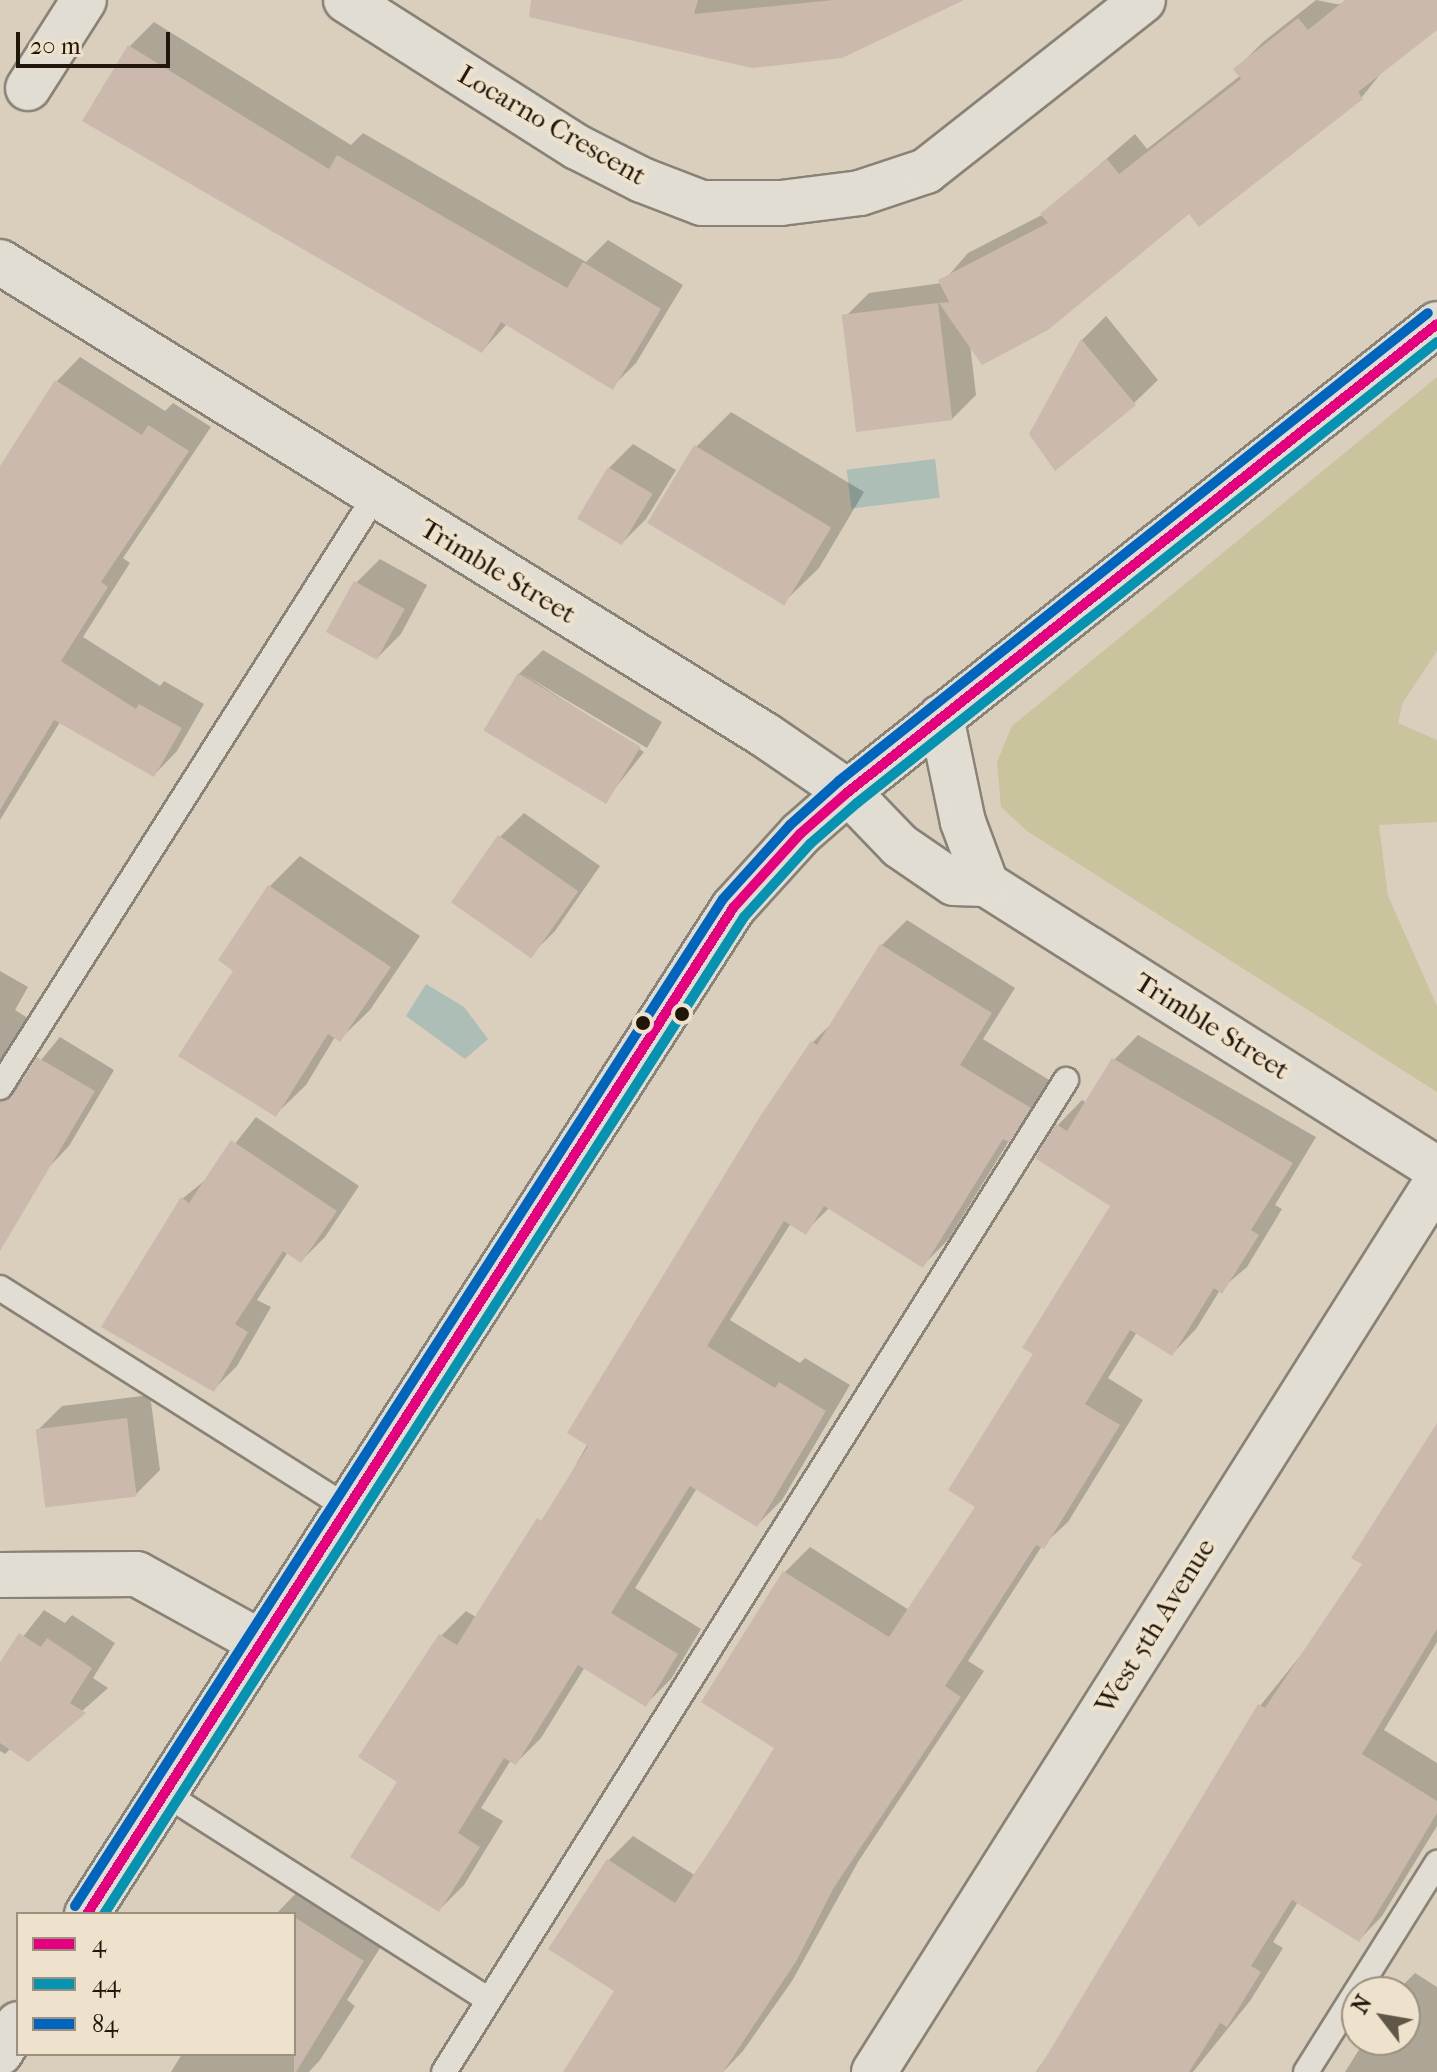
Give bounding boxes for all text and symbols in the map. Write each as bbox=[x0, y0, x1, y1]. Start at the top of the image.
scale bar bbox=[20, 16, 174, 66]
text: 20 m bbox=[30, 32, 81, 60]
street label: Locarno Crescent bbox=[452, 58, 652, 192]
street label: Trimble Street bbox=[414, 511, 582, 631]
street label: Trimble Street bbox=[1128, 965, 1296, 1087]
unlabelled marker bbox=[674, 1006, 690, 1022]
unlabelled marker bbox=[635, 1015, 651, 1031]
street label: West 5th Avenue bbox=[1088, 1532, 1222, 1720]
legend bbox=[16, 1912, 296, 2056]
text: 4 bbox=[92, 1930, 106, 1958]
text: 44 bbox=[92, 1970, 120, 1998]
north arrow bbox=[1341, 1976, 1421, 2056]
text: N bbox=[1347, 1991, 1378, 2019]
text: 84 bbox=[92, 2010, 118, 2038]

